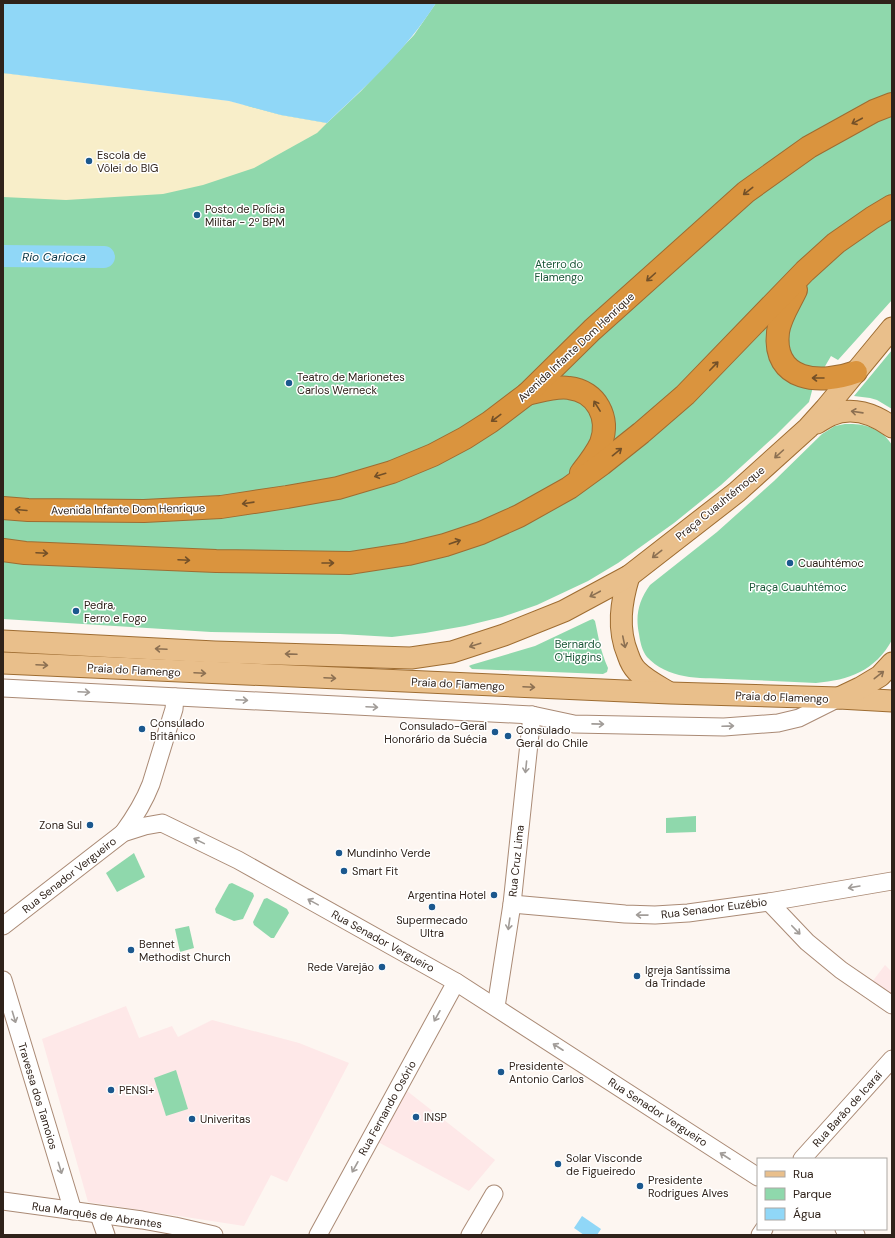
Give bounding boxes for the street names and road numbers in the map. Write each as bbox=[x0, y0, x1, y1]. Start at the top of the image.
street label: Avenida Infante Dom Henrique bbox=[515, 289, 637, 405]
street label: Praça Cuauhtémoque bbox=[673, 463, 767, 543]
street label: Avenida Infante Dom Henrique bbox=[51, 501, 205, 517]
street label: Praia do Flamengo bbox=[87, 661, 181, 679]
street label: Praia do Flamengo bbox=[411, 675, 505, 693]
street label: Praia do Flamengo bbox=[735, 688, 829, 706]
street label: Rua Cruz Lima bbox=[505, 824, 527, 898]
street label: Rua Senador Vergueiro bbox=[19, 834, 119, 916]
street label: Rua Senador Euzébio bbox=[660, 895, 768, 921]
street label: Rua Senador Vergueiro bbox=[329, 907, 437, 975]
street label: Travessa dos Tamoios bbox=[15, 1041, 61, 1151]
street label: Rua Fernando Osório bbox=[355, 1058, 419, 1158]
street label: Rua Barão de Icaraí bbox=[809, 1068, 885, 1150]
street label: Rua Senador Vergueiro bbox=[606, 1075, 710, 1149]
street label: Rua Marquês de Abrantes bbox=[31, 1199, 163, 1231]

